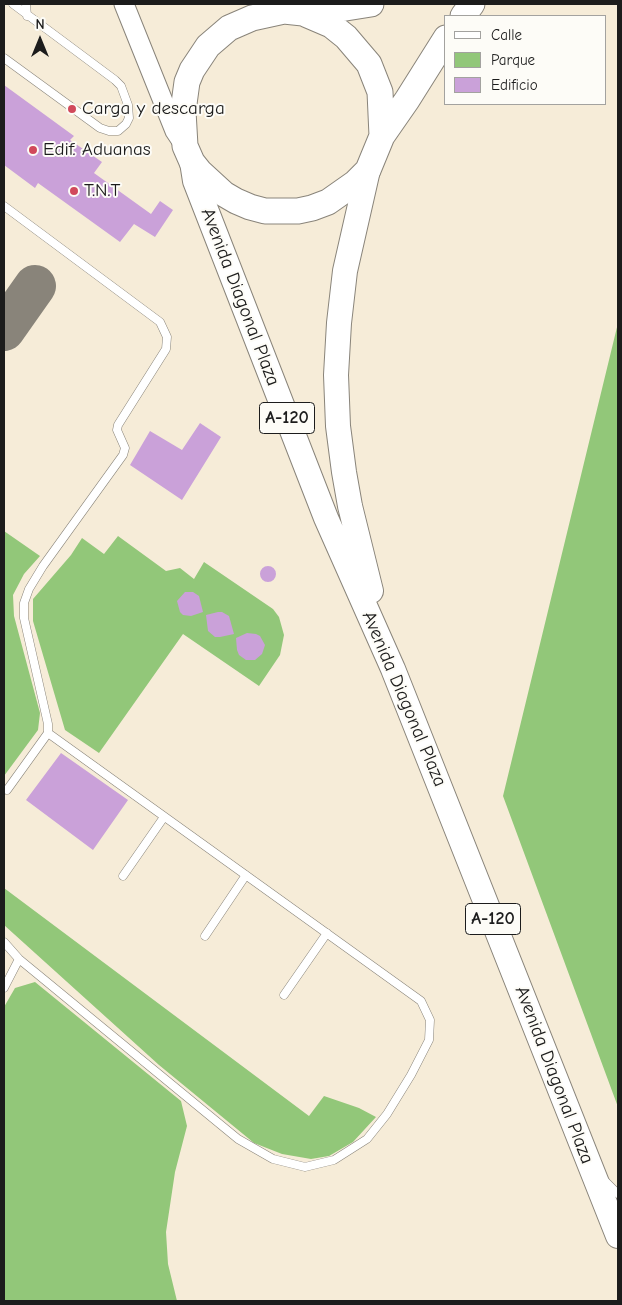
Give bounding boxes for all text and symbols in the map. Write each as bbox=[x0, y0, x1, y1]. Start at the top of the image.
north arrow bbox=[15, 15, 65, 65]
legend bbox=[444, 15, 607, 105]
text: N bbox=[35, 16, 45, 33]
text: Calle bbox=[491, 26, 522, 44]
text: Parque bbox=[491, 51, 535, 69]
text: Edificio bbox=[491, 76, 538, 94]
place label: Carga y descarga bbox=[82, 98, 225, 120]
marker: Carga y descarga bbox=[66, 103, 78, 115]
place label: Edif. Aduanas bbox=[43, 139, 151, 161]
marker: Edif. Aduanas bbox=[27, 144, 39, 156]
place label: T.N.T bbox=[84, 180, 120, 202]
marker: T.N.T bbox=[68, 185, 80, 197]
street label: Avenida Diagonal Plaza bbox=[196, 205, 284, 389]
road number: A-120 bbox=[260, 402, 314, 433]
street label: Avenida Diagonal Plaza bbox=[357, 608, 451, 790]
road number: A-120 bbox=[466, 904, 520, 934]
street label: Avenida Diagonal Plaza bbox=[510, 983, 598, 1167]

